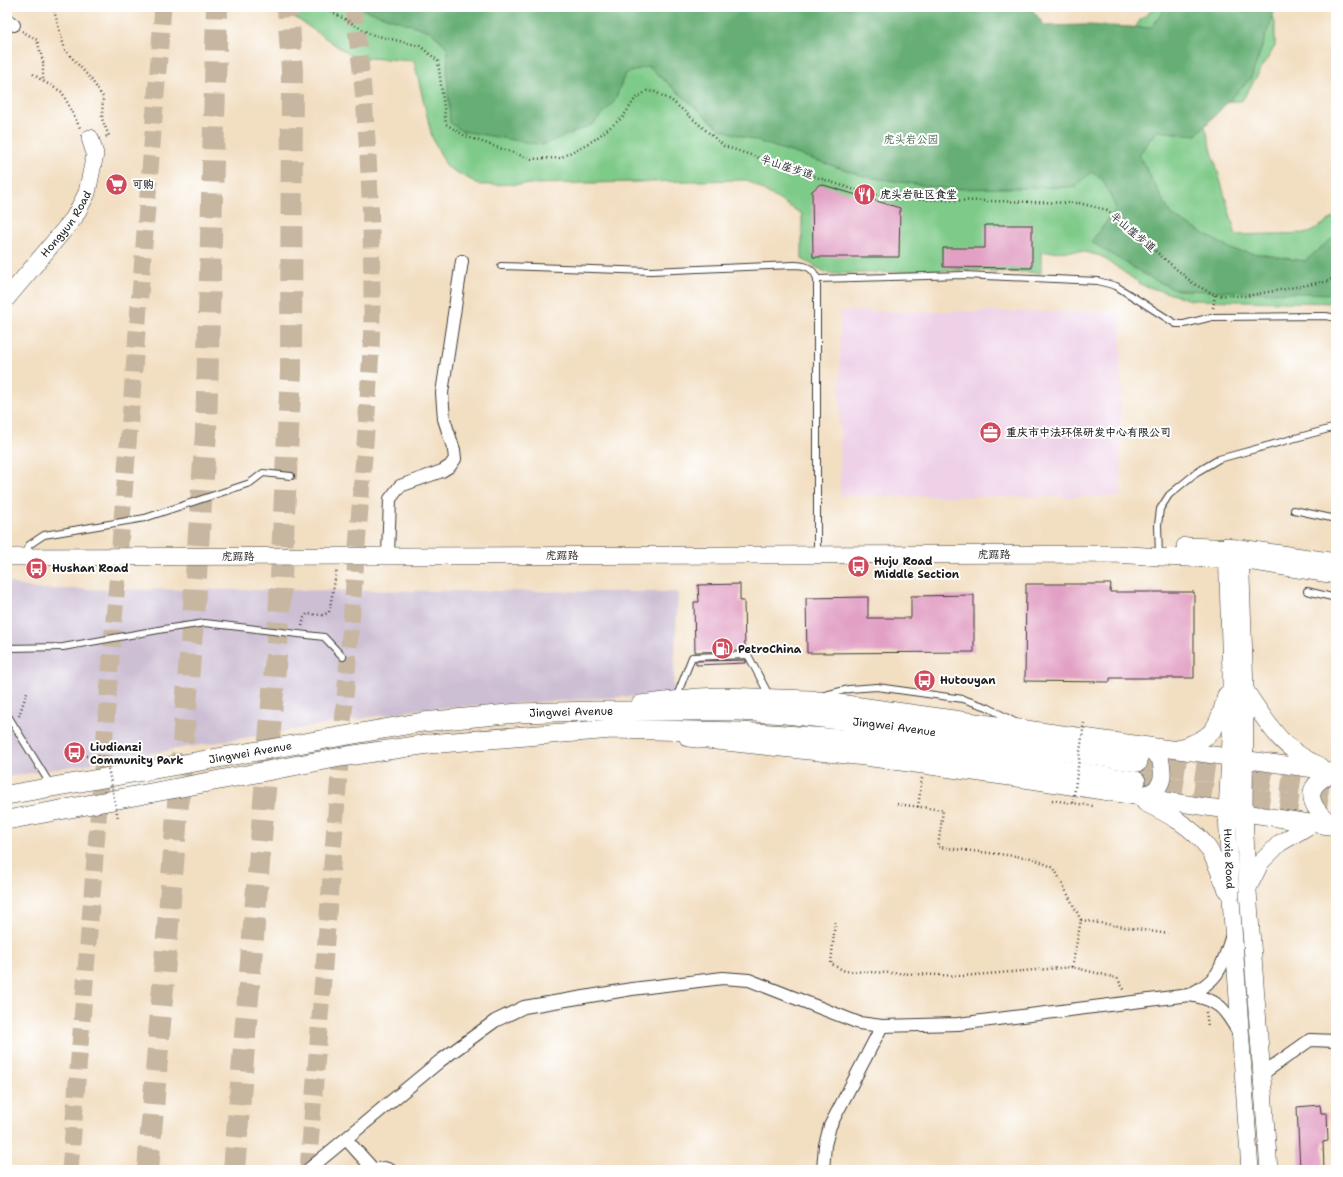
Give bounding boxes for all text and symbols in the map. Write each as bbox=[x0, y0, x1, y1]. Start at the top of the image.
park label: 虎头岩公园 bbox=[884, 132, 939, 147]
street label: 半山崖步道 bbox=[759, 151, 815, 183]
supermarket icon: 可购 bbox=[103, 171, 129, 197]
place label: 可购 bbox=[132, 177, 154, 192]
restaurant icon: 虎头岩社区食堂 bbox=[852, 181, 878, 207]
place label: 虎头岩社区食堂 bbox=[880, 187, 957, 202]
street label: Hongyun Road bbox=[37, 188, 94, 260]
street label: 半山崖步道 bbox=[1107, 209, 1159, 255]
office icon: 重庆市中法环保研发中心有限公司 bbox=[978, 419, 1004, 445]
place label: 重庆市中法环保研发中心有限公司 bbox=[1006, 425, 1171, 440]
street label: 虎踞路 bbox=[978, 547, 1011, 562]
street label: 虎踞路 bbox=[546, 548, 579, 563]
street label: 虎踞路 bbox=[222, 549, 255, 564]
bus stop icon: Huju Road Middle Section bbox=[846, 554, 872, 580]
place label: Huju Road Middle Section bbox=[874, 554, 960, 582]
bus stop icon: Hushan Road bbox=[23, 555, 49, 581]
place label: Hushan Road bbox=[52, 561, 129, 576]
fuel station icon: PetroChina bbox=[709, 636, 735, 662]
place label: PetroChina bbox=[738, 642, 802, 657]
bus stop icon: Hutouyan bbox=[912, 667, 938, 693]
place label: Hutouyan bbox=[940, 673, 996, 688]
street label: Jingwei Avenue bbox=[529, 704, 613, 720]
street label: Jingwei Avenue bbox=[852, 714, 937, 740]
street label: Jingwei Avenue bbox=[208, 738, 293, 767]
bus stop icon: Liudianzi Community Park bbox=[62, 740, 88, 766]
place label: Liudianzi Community Park bbox=[90, 740, 183, 768]
street label: Huxie Road bbox=[1220, 828, 1238, 889]

